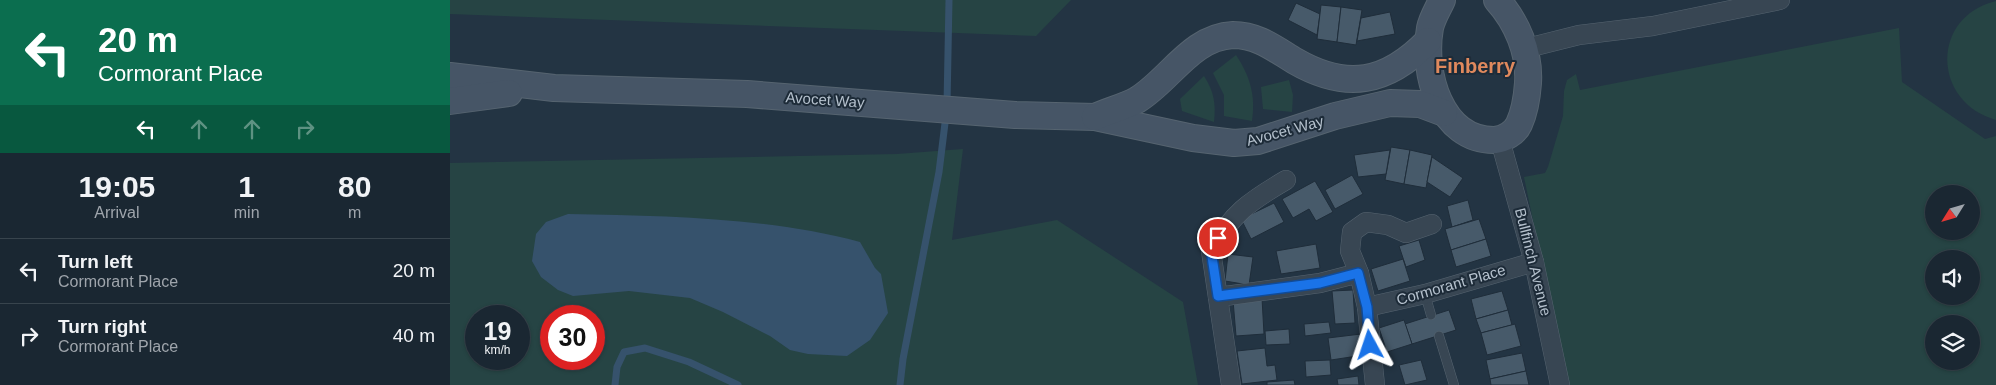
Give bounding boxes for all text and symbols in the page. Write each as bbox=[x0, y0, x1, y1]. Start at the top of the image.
icon: left bbox=[15, 20, 80, 85]
text: 20 m bbox=[98, 20, 178, 59]
district label: Finberry bbox=[1435, 55, 1516, 77]
text: Cormorant Place bbox=[98, 61, 263, 86]
street label: Avocet Way bbox=[785, 88, 866, 111]
street label: Avocet Way bbox=[1244, 112, 1326, 149]
icon: left bbox=[132, 115, 160, 143]
icon: ahead bbox=[185, 115, 213, 143]
icon: ahead bbox=[238, 115, 266, 143]
icon: right bbox=[291, 115, 319, 143]
text: 19:05 bbox=[79, 170, 155, 203]
text: 1 bbox=[238, 170, 255, 203]
text: 80 bbox=[338, 170, 371, 203]
north arrow bbox=[1925, 185, 1980, 240]
map controls bbox=[1925, 185, 1980, 370]
text: Arrival bbox=[94, 204, 140, 221]
text: min bbox=[234, 204, 260, 221]
text: m bbox=[348, 204, 361, 221]
street label: Bullfinch Avenue bbox=[1512, 206, 1555, 318]
pin bbox=[1197, 217, 1239, 259]
icon: arrive bbox=[1204, 224, 1232, 252]
button: sound bbox=[1925, 250, 1980, 305]
text: Turn left bbox=[58, 251, 133, 272]
icon: left bbox=[15, 257, 43, 285]
text: 20 m bbox=[393, 260, 435, 281]
street label: Cormorant Place bbox=[1394, 261, 1507, 308]
text: Cormorant Place bbox=[58, 273, 178, 290]
speed limit sign: 30 bbox=[540, 305, 605, 370]
button: layers bbox=[1925, 315, 1980, 370]
text: Turn right bbox=[58, 316, 146, 337]
text: 19 bbox=[484, 317, 511, 345]
position arrow bbox=[1343, 318, 1395, 370]
icon: right bbox=[15, 322, 43, 350]
text: 40 m bbox=[393, 325, 435, 346]
text: Cormorant Place bbox=[58, 338, 178, 355]
text: km/h bbox=[484, 343, 511, 357]

